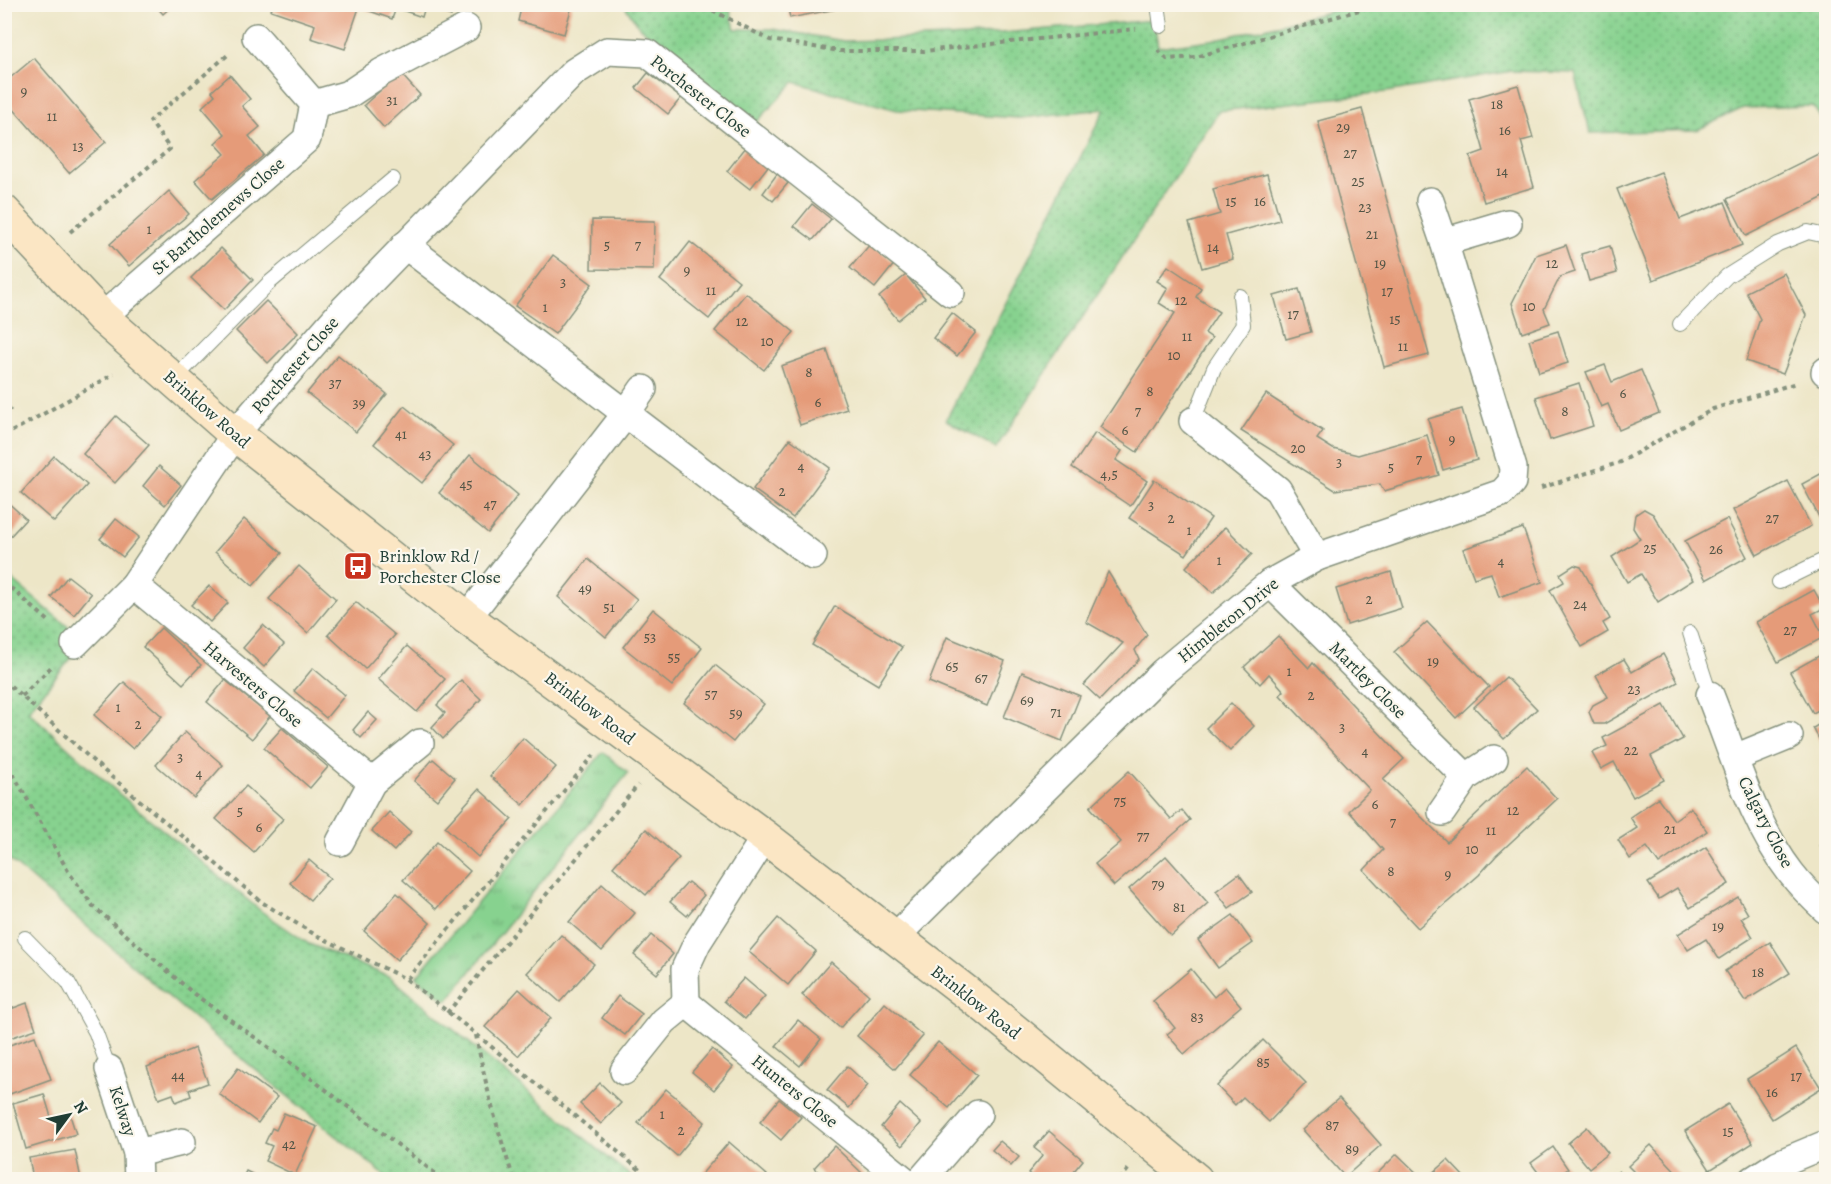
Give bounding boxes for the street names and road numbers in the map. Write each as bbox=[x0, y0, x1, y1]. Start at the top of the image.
street label: Porchester Close bbox=[646, 49, 756, 143]
street label: St Bartholemews Close bbox=[147, 152, 289, 280]
street label: Porchester Close bbox=[246, 311, 344, 419]
street label: Brinklow Road bbox=[158, 364, 256, 454]
street label: Himbleton Drive bbox=[1172, 572, 1284, 668]
street label: Harvesters Close bbox=[198, 635, 308, 733]
street label: Martley Close bbox=[1324, 636, 1412, 724]
street label: Brinklow Road bbox=[540, 666, 641, 750]
street label: Calgary Close bbox=[1733, 772, 1799, 872]
street label: Brinklow Road bbox=[926, 959, 1026, 1045]
street label: Hunters Close bbox=[747, 1049, 843, 1133]
street label: Kelway bbox=[104, 1083, 143, 1140]

